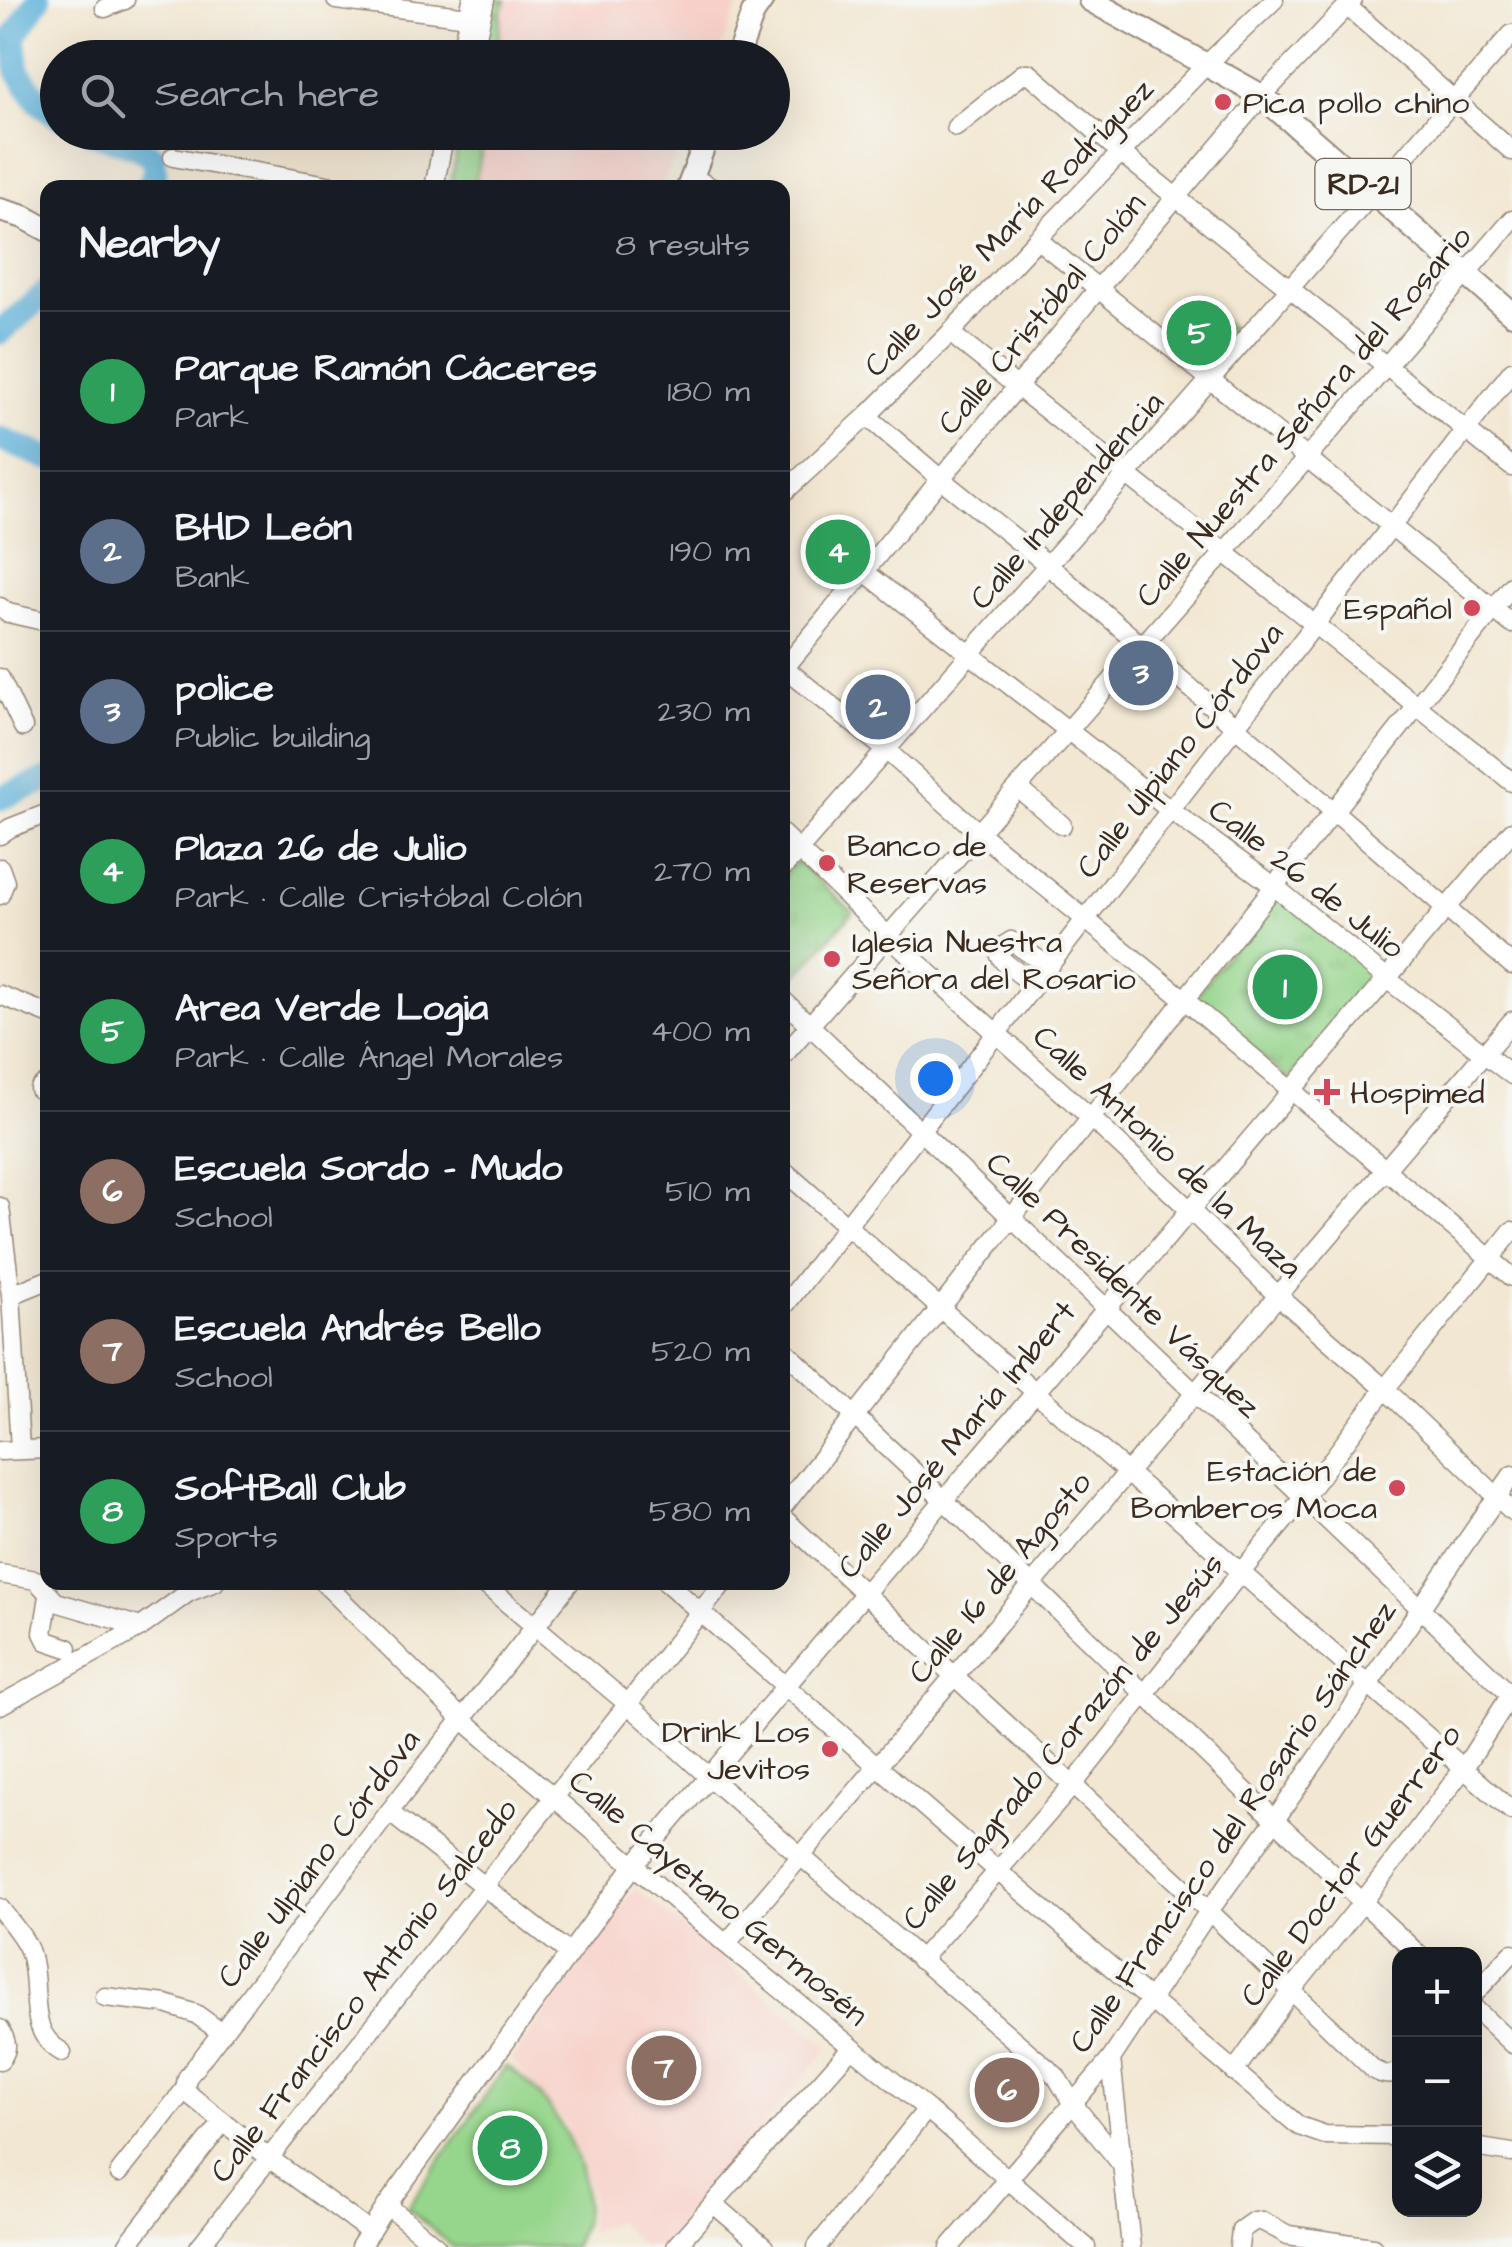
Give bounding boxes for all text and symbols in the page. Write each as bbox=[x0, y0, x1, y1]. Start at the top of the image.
search box bbox=[40, 40, 790, 150]
icon: search bbox=[75, 68, 130, 123]
street label: Calle José María Rodríguez bbox=[854, 68, 1164, 388]
text: Search here bbox=[155, 69, 379, 121]
place label: Pica pollo chino bbox=[1243, 81, 1469, 126]
marker: Pica pollo chino bbox=[1212, 91, 1234, 113]
road number: RD-21 bbox=[1316, 159, 1410, 209]
street label: Calle Cristóbal Colón bbox=[928, 183, 1157, 445]
text: Nearby bbox=[80, 216, 220, 274]
street label: Calle Nuestra Señora del Rosario bbox=[1126, 216, 1483, 618]
text: 8 results bbox=[615, 223, 750, 268]
pin: 5 bbox=[1166, 296, 1232, 370]
text: Parque Ramón Cáceres bbox=[175, 343, 597, 395]
text: 1 bbox=[110, 369, 115, 414]
text: 180 m bbox=[667, 369, 750, 414]
street label: Calle Independencia bbox=[960, 382, 1175, 620]
text: Park bbox=[175, 395, 249, 440]
text: BHD León bbox=[175, 503, 352, 555]
pin: 4 bbox=[806, 514, 870, 590]
text: 2 bbox=[103, 529, 122, 574]
text: 190 m bbox=[670, 529, 750, 574]
text: Bank bbox=[175, 555, 250, 600]
place label: Español bbox=[1344, 587, 1452, 632]
marker: Español bbox=[1461, 597, 1483, 619]
street label: Calle Ulpiano Córdova bbox=[1066, 614, 1294, 888]
pin: 3 bbox=[1108, 636, 1174, 710]
text: police bbox=[175, 663, 274, 715]
pin: 2 bbox=[846, 670, 910, 744]
text: 3 bbox=[104, 689, 121, 734]
text: 230 m bbox=[658, 689, 750, 734]
text: Public building bbox=[175, 715, 370, 760]
street label: Calle 26 de Julio bbox=[1198, 788, 1414, 970]
text: Plaza 26 de Julio bbox=[175, 823, 466, 875]
place label: Banco de Reservas bbox=[847, 824, 987, 906]
text: 4 bbox=[102, 849, 123, 894]
text: 270 m bbox=[654, 849, 750, 894]
marker: Banco de Reservas bbox=[816, 852, 838, 874]
text: Park · Calle Cristóbal Colón bbox=[175, 875, 582, 920]
place label: Iglesia Nuestra Señora del Rosario bbox=[852, 920, 1136, 1002]
marker: Iglesia Nuestra Señora del Rosario bbox=[821, 948, 843, 970]
pin: 1 bbox=[1252, 950, 1318, 1024]
text: Area Verde Logia bbox=[175, 983, 488, 1035]
text: 5 bbox=[101, 1009, 124, 1054]
text: 400 m bbox=[650, 1009, 750, 1054]
street label: Calle Antonio de la Maza bbox=[1022, 1015, 1312, 1289]
text: Park · Calle Ángel Morales bbox=[175, 1035, 563, 1080]
your location bbox=[910, 1053, 961, 1104]
place label: Hospimed bbox=[1350, 1071, 1485, 1116]
marker: Hospimed bbox=[1314, 1079, 1340, 1105]
street label: Calle Presidente Vásquez bbox=[976, 1142, 1270, 1429]
text: Escuela Sordo - Mudo bbox=[175, 1143, 562, 1195]
text: 6 bbox=[102, 1169, 123, 1214]
text: 510 m bbox=[665, 1169, 750, 1214]
text: School bbox=[175, 1195, 273, 1240]
street label: Calle José María Imbert bbox=[827, 1291, 1087, 1589]
text: Escuela Andrés Bello bbox=[175, 1303, 541, 1355]
text: 7 bbox=[103, 1329, 122, 1374]
text: 520 m bbox=[651, 1329, 750, 1374]
text: School bbox=[175, 1355, 273, 1400]
place label: Estación de Bomberos Moca bbox=[1131, 1449, 1377, 1531]
street label: Calle 16 de Agosto bbox=[898, 1462, 1102, 1694]
text: SoftBall Club bbox=[175, 1463, 406, 1515]
marker: Estación de Bomberos Moca bbox=[1386, 1477, 1408, 1499]
text: 8 bbox=[102, 1489, 123, 1534]
text: 580 m bbox=[649, 1489, 750, 1534]
text: Sports bbox=[175, 1515, 278, 1560]
street label: Calle Sagrado Corazón de Jesús bbox=[892, 1544, 1235, 1940]
street label: Calle Francisco del Rosario Sánchez bbox=[1059, 1591, 1408, 2062]
place label: Drink Los Jevitos bbox=[662, 1710, 810, 1792]
street label: Calle Doctor Guerrero bbox=[1230, 1715, 1473, 2017]
street label: Calle Ulpiano Córdova bbox=[207, 1720, 431, 1998]
marker: Drink Los Jevitos bbox=[819, 1738, 841, 1760]
street label: Calle Cayetano Germosén bbox=[559, 1759, 877, 2037]
street label: Calle Francisco Antonio Salcedo bbox=[200, 1789, 529, 2192]
map controls bbox=[1392, 1947, 1482, 2217]
button: + bbox=[1392, 1947, 1482, 2037]
pin: 7 bbox=[632, 2030, 696, 2106]
button: − bbox=[1392, 2037, 1482, 2127]
pin: 6 bbox=[974, 2052, 1040, 2128]
pin: 8 bbox=[478, 2110, 542, 2186]
button: layers bbox=[1392, 2127, 1482, 2217]

